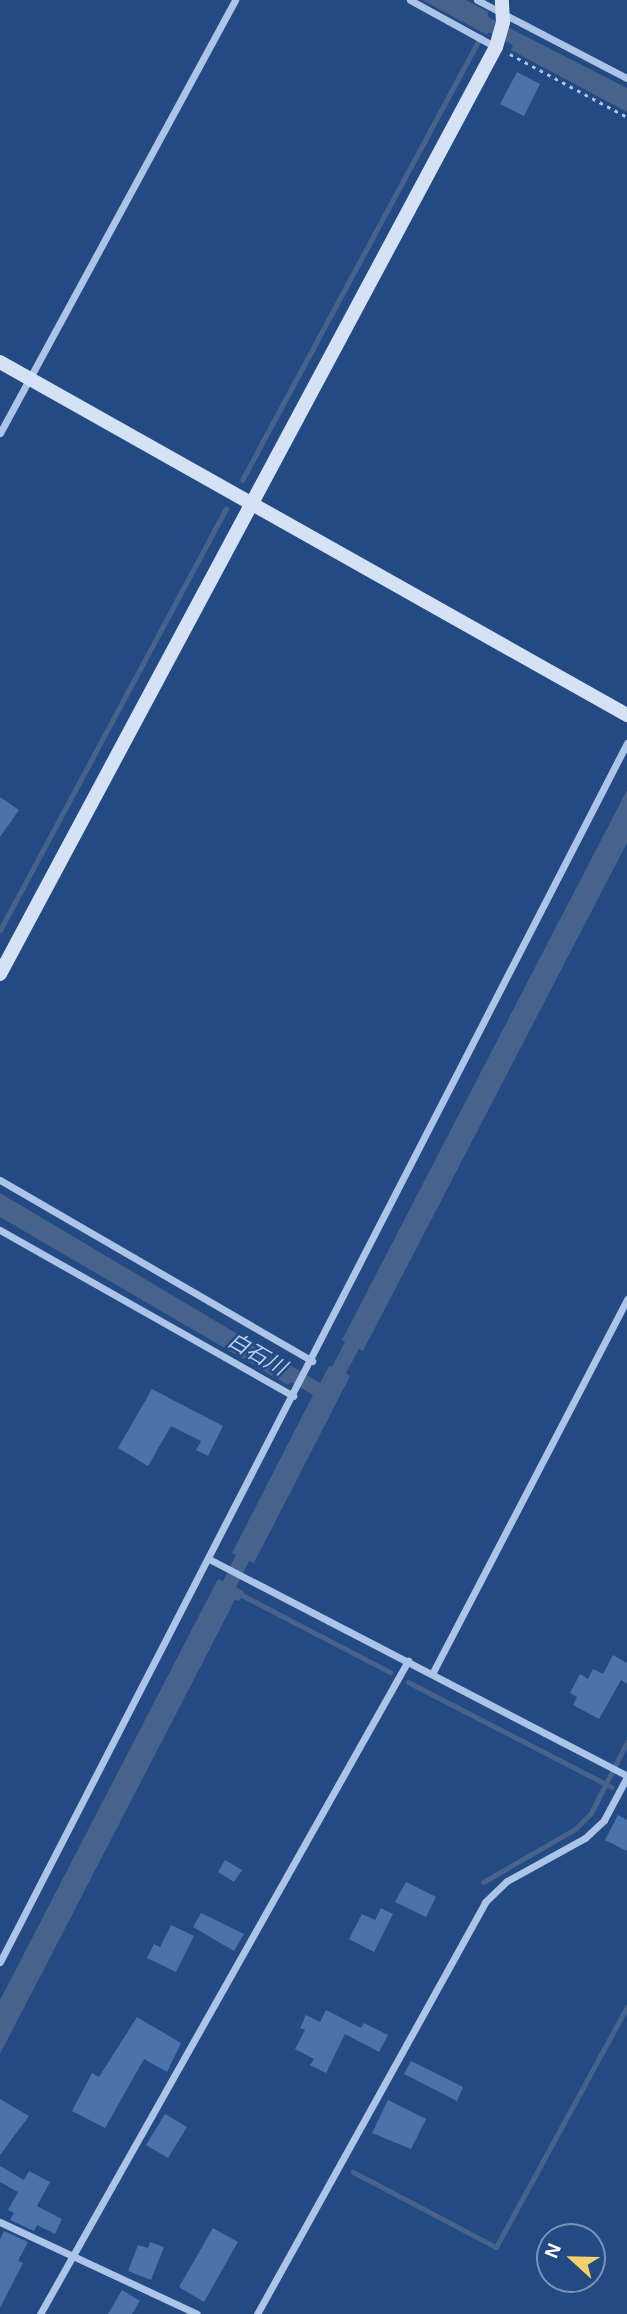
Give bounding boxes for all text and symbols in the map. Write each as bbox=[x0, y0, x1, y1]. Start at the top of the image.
water label: 白石川 bbox=[223, 1327, 291, 1381]
north arrow bbox=[536, 2223, 606, 2293]
text: N bbox=[541, 2240, 565, 2261]

